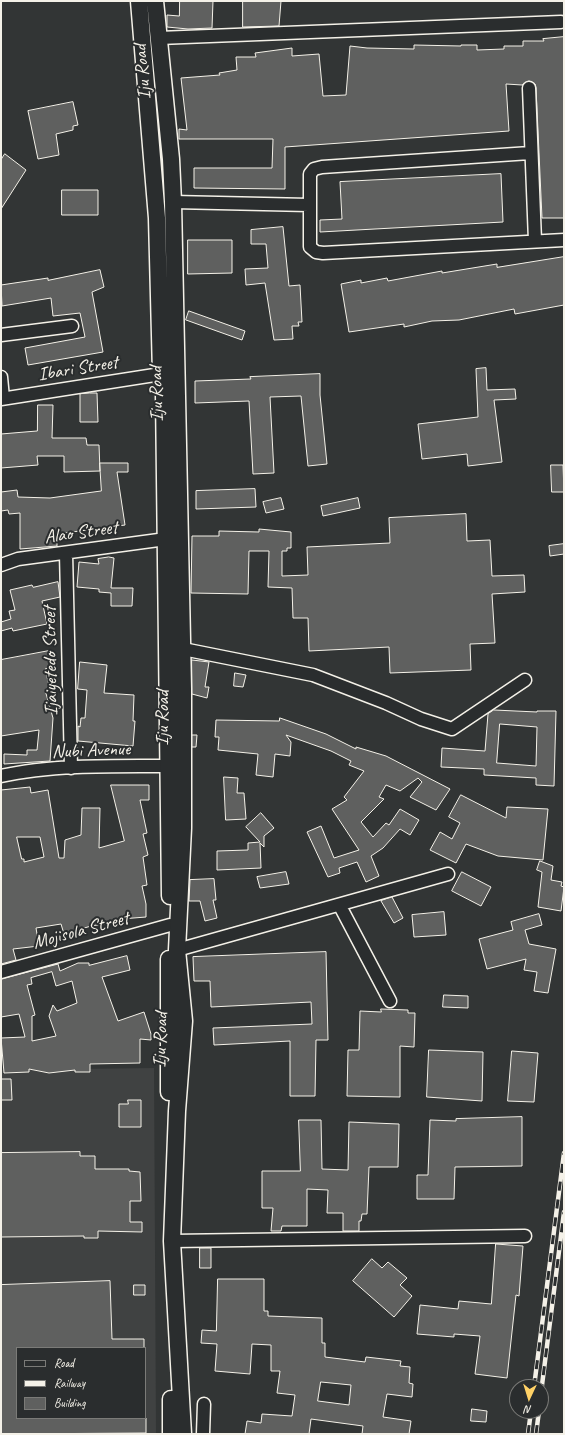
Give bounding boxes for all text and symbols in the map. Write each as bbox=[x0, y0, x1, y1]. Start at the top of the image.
street label: Iju Road bbox=[129, 43, 157, 101]
street label: Ibari Street bbox=[36, 351, 120, 387]
street label: Iju Road bbox=[145, 366, 169, 422]
street label: Alao Street bbox=[43, 517, 119, 549]
street label: Ijaiyetedo Street bbox=[39, 606, 63, 716]
street label: Iju Road bbox=[152, 690, 174, 746]
street label: Nubi Avenue bbox=[51, 738, 131, 764]
street label: Mojisola Street bbox=[31, 907, 131, 955]
street label: Iju Road bbox=[149, 1012, 173, 1068]
legend bbox=[16, 1347, 146, 1419]
text: Road bbox=[54, 1355, 74, 1371]
text: Railway bbox=[54, 1375, 85, 1391]
north arrow bbox=[509, 1379, 549, 1419]
text: Building bbox=[54, 1395, 86, 1411]
text: N bbox=[524, 1403, 532, 1417]

